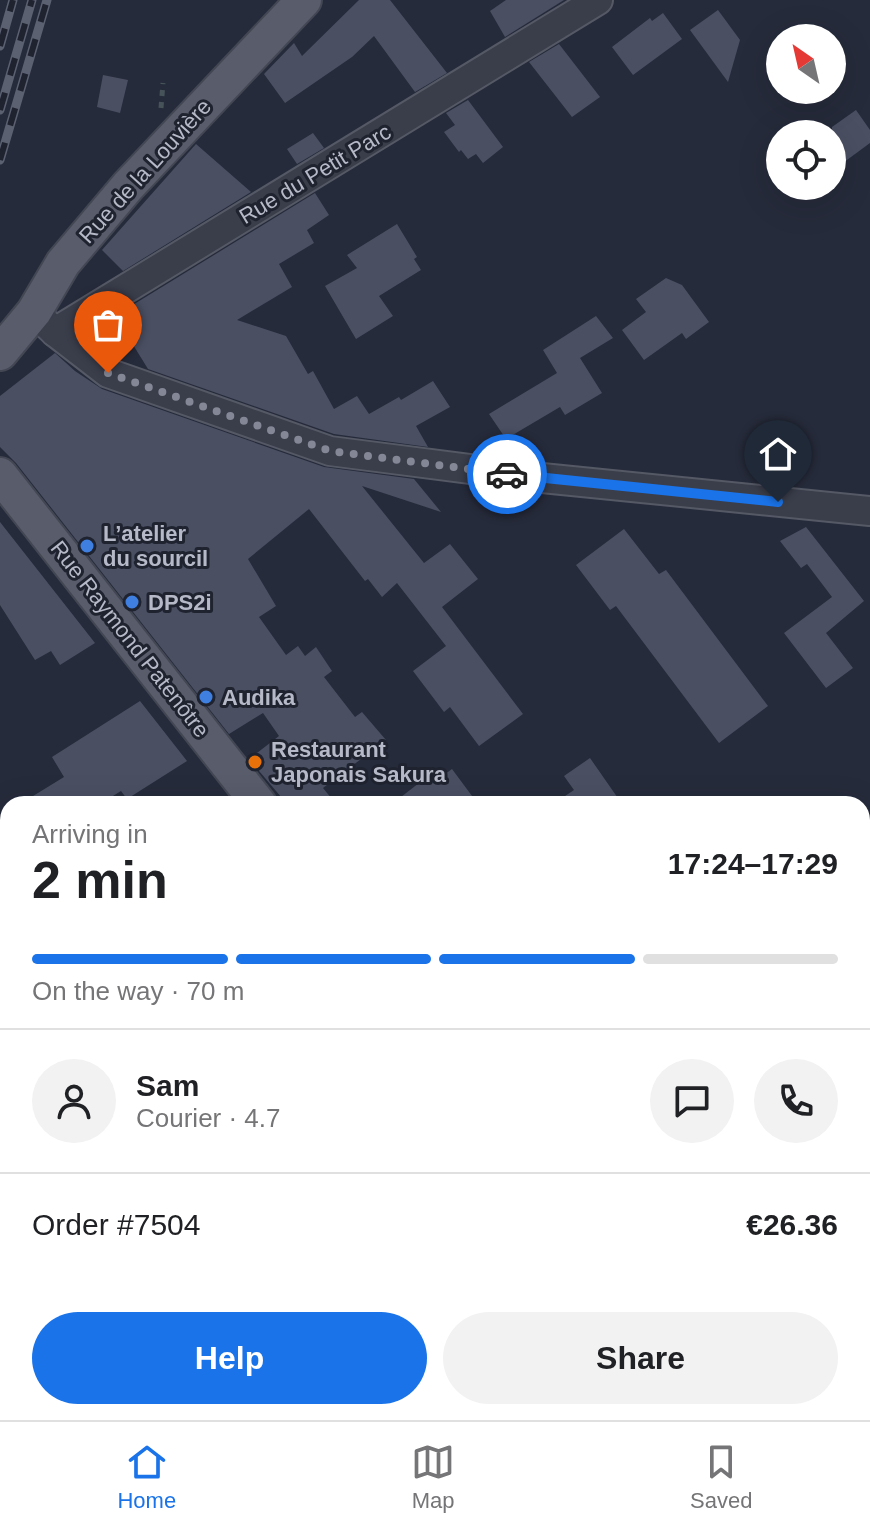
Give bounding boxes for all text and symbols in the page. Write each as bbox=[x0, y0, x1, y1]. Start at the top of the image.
north arrow bbox=[766, 24, 846, 104]
map controls bbox=[766, 24, 846, 200]
street label: Rue de la Louvière bbox=[74, 94, 216, 248]
street label: Rue du Petit Parc bbox=[235, 119, 395, 229]
button: locate bbox=[766, 120, 846, 200]
pin bbox=[74, 291, 142, 373]
icon: bag bbox=[86, 303, 130, 347]
pin bbox=[744, 420, 812, 502]
icon: home bbox=[756, 432, 800, 476]
courier bbox=[467, 434, 547, 514]
icon: car bbox=[485, 452, 529, 496]
place label: L’atelier du sourcil bbox=[103, 521, 208, 571]
street label: Rue Raymond Patenôtre bbox=[46, 536, 214, 742]
marker: L’atelier du sourcil bbox=[78, 537, 96, 555]
place label: DPS2i bbox=[148, 590, 212, 615]
marker: DPS2i bbox=[123, 593, 141, 611]
place label: Audika bbox=[222, 685, 296, 710]
marker: Audika bbox=[197, 688, 215, 706]
place label: Restaurant Japonais Sakura bbox=[271, 737, 447, 787]
marker: Restaurant Japonais Sakura bbox=[246, 753, 264, 771]
text: Arriving in bbox=[32, 819, 148, 849]
text: 17:24–17:29 bbox=[668, 847, 838, 880]
text: 2 min bbox=[32, 851, 168, 909]
text: On the way · 70 m bbox=[32, 976, 244, 1006]
button: person bbox=[32, 1059, 116, 1143]
button: chat bbox=[650, 1059, 734, 1143]
button: phone bbox=[754, 1059, 838, 1143]
text: Sam bbox=[136, 1069, 199, 1102]
text: Courier · 4.7 bbox=[136, 1103, 281, 1133]
text: Order #7504 bbox=[32, 1208, 200, 1241]
text: €26.36 bbox=[746, 1208, 838, 1241]
button: Help bbox=[32, 1312, 427, 1404]
button: Share bbox=[443, 1312, 838, 1404]
tab: Home bbox=[117, 1440, 176, 1514]
tab: Map bbox=[411, 1440, 455, 1514]
tab: Saved bbox=[690, 1440, 753, 1514]

